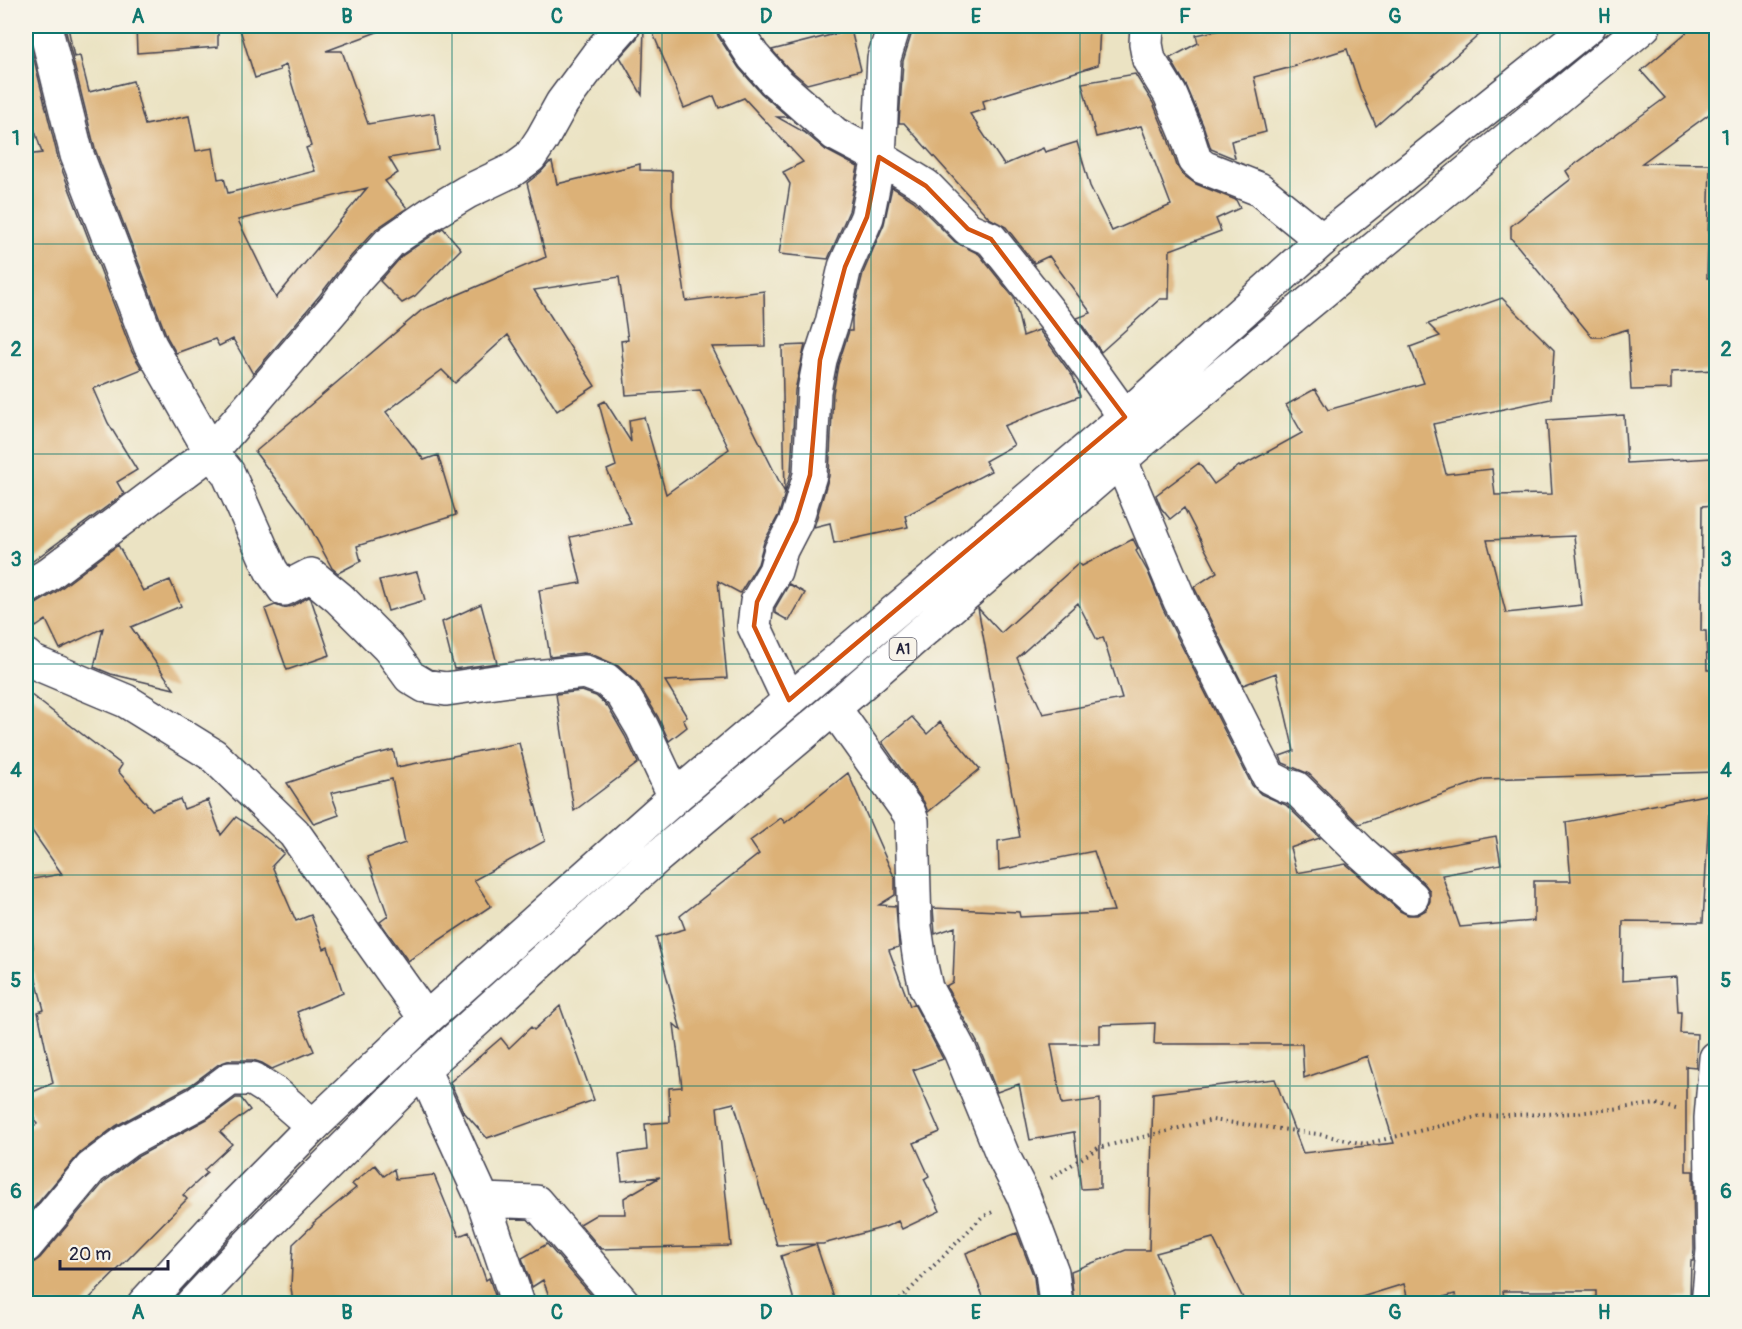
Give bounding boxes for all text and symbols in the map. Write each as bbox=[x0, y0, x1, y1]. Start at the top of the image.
text: A bbox=[132, 4, 145, 29]
text: B bbox=[341, 4, 353, 29]
text: C bbox=[551, 4, 563, 29]
text: D bbox=[760, 4, 773, 29]
text: E bbox=[971, 4, 982, 29]
text: F bbox=[1179, 4, 1191, 29]
text: G bbox=[1388, 4, 1402, 29]
text: H bbox=[1598, 4, 1611, 29]
text: 1 bbox=[12, 126, 20, 151]
text: 1 bbox=[1722, 126, 1730, 151]
text: 2 bbox=[10, 337, 22, 362]
text: 2 bbox=[1720, 337, 1732, 362]
text: 3 bbox=[10, 547, 22, 572]
text: 3 bbox=[1720, 547, 1732, 572]
road number: A1 bbox=[890, 638, 916, 660]
text: 4 bbox=[10, 758, 22, 783]
text: 4 bbox=[1720, 758, 1732, 783]
text: 5 bbox=[11, 968, 22, 993]
text: 5 bbox=[1721, 968, 1732, 993]
text: 6 bbox=[10, 1179, 22, 1204]
text: 6 bbox=[1720, 1179, 1732, 1204]
scale bar bbox=[60, 1233, 168, 1271]
text: 20 m bbox=[69, 1243, 111, 1266]
text: A bbox=[132, 1300, 145, 1325]
text: B bbox=[341, 1300, 353, 1325]
text: C bbox=[551, 1300, 563, 1325]
text: D bbox=[760, 1300, 773, 1325]
text: E bbox=[971, 1300, 982, 1325]
text: F bbox=[1179, 1300, 1191, 1325]
text: G bbox=[1388, 1300, 1402, 1325]
text: H bbox=[1598, 1300, 1611, 1325]

